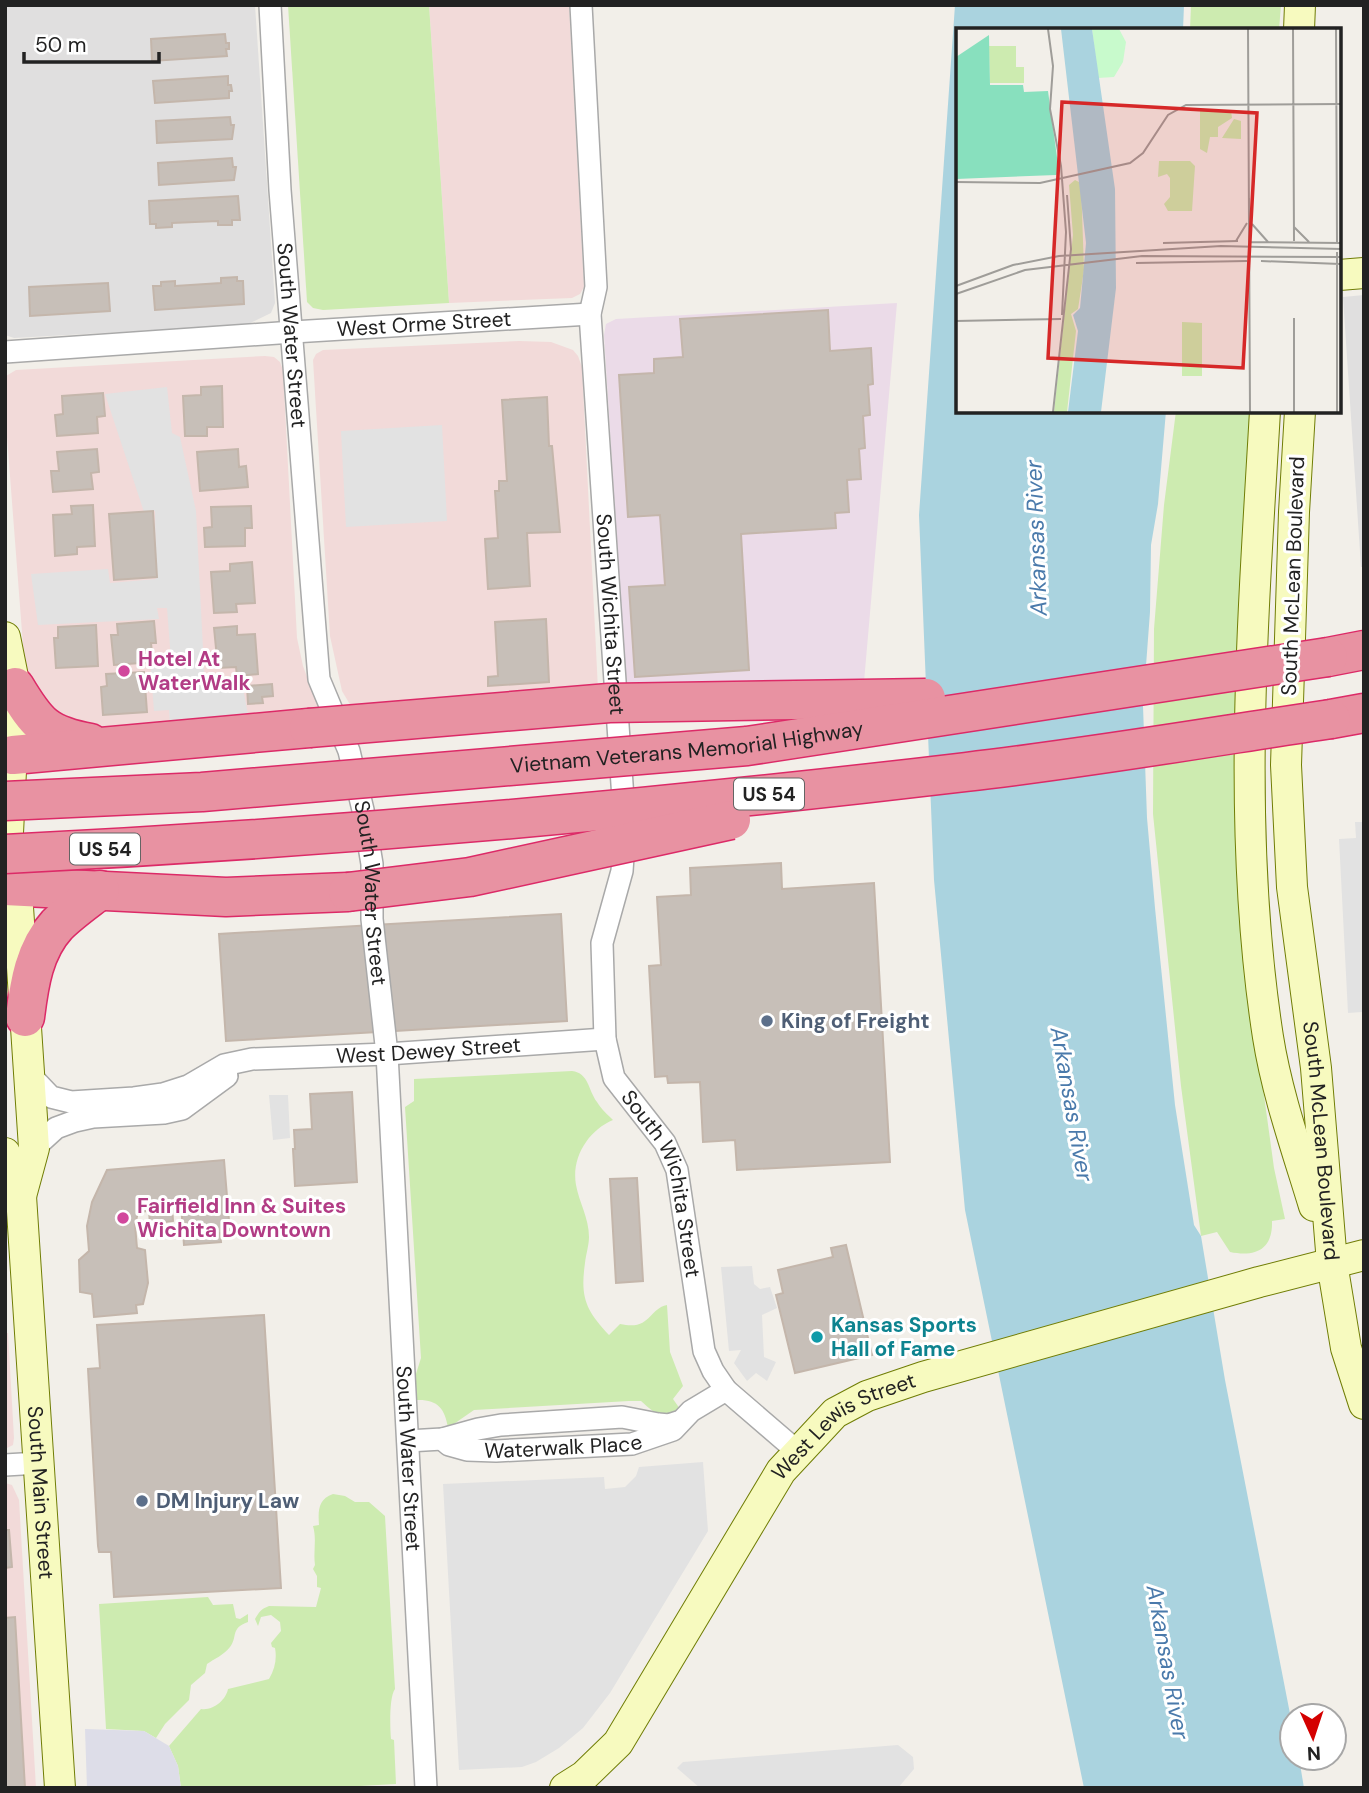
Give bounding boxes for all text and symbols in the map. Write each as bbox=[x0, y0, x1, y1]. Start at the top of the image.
scale bar bbox=[24, 21, 159, 65]
inset map bbox=[956, 28, 1341, 413]
text: 50 m bbox=[35, 31, 86, 59]
street label: South Water Street bbox=[270, 242, 313, 429]
street label: West Orme Street bbox=[336, 305, 512, 343]
street label: South McLean Boulevard bbox=[1275, 456, 1311, 696]
water label: Arkansas River bbox=[1018, 458, 1054, 618]
street label: South Wichita Street bbox=[590, 513, 631, 716]
place label: Hotel At WaterWalk bbox=[138, 645, 251, 697]
marker: Hotel At WaterWalk bbox=[116, 663, 132, 679]
street label: Vietnam Veterans Memorial Highway bbox=[509, 714, 866, 780]
road number: US 54 bbox=[734, 778, 804, 810]
street label: South Water Street bbox=[347, 798, 393, 987]
road number: US 54 bbox=[70, 834, 140, 864]
place label: King of Freight bbox=[781, 1007, 930, 1035]
marker: King of Freight bbox=[759, 1013, 775, 1029]
street label: South McLean Boulevard bbox=[1296, 1020, 1346, 1261]
water label: Arkansas River bbox=[1043, 1023, 1101, 1185]
street label: West Dewey Street bbox=[335, 1031, 522, 1070]
street label: South Wichita Street bbox=[615, 1084, 707, 1280]
place label: Fairfield Inn & Suites Wichita Downtown bbox=[137, 1192, 346, 1244]
marker: Fairfield Inn & Suites Wichita Downtown bbox=[115, 1210, 131, 1226]
place label: Kansas Sports Hall of Fame bbox=[831, 1311, 977, 1363]
marker: Kansas Sports Hall of Fame bbox=[809, 1329, 825, 1345]
street label: South Water Street bbox=[390, 1365, 427, 1552]
street label: West Lewis Street bbox=[765, 1366, 919, 1486]
street label: South Main Street bbox=[21, 1405, 60, 1580]
street label: Waterwalk Place bbox=[483, 1427, 646, 1465]
place label: DM Injury Law bbox=[156, 1487, 299, 1515]
marker: DM Injury Law bbox=[134, 1493, 150, 1509]
water label: Arkansas River bbox=[1139, 1581, 1197, 1743]
north arrow bbox=[1278, 1702, 1348, 1772]
text: N bbox=[1306, 1741, 1321, 1766]

